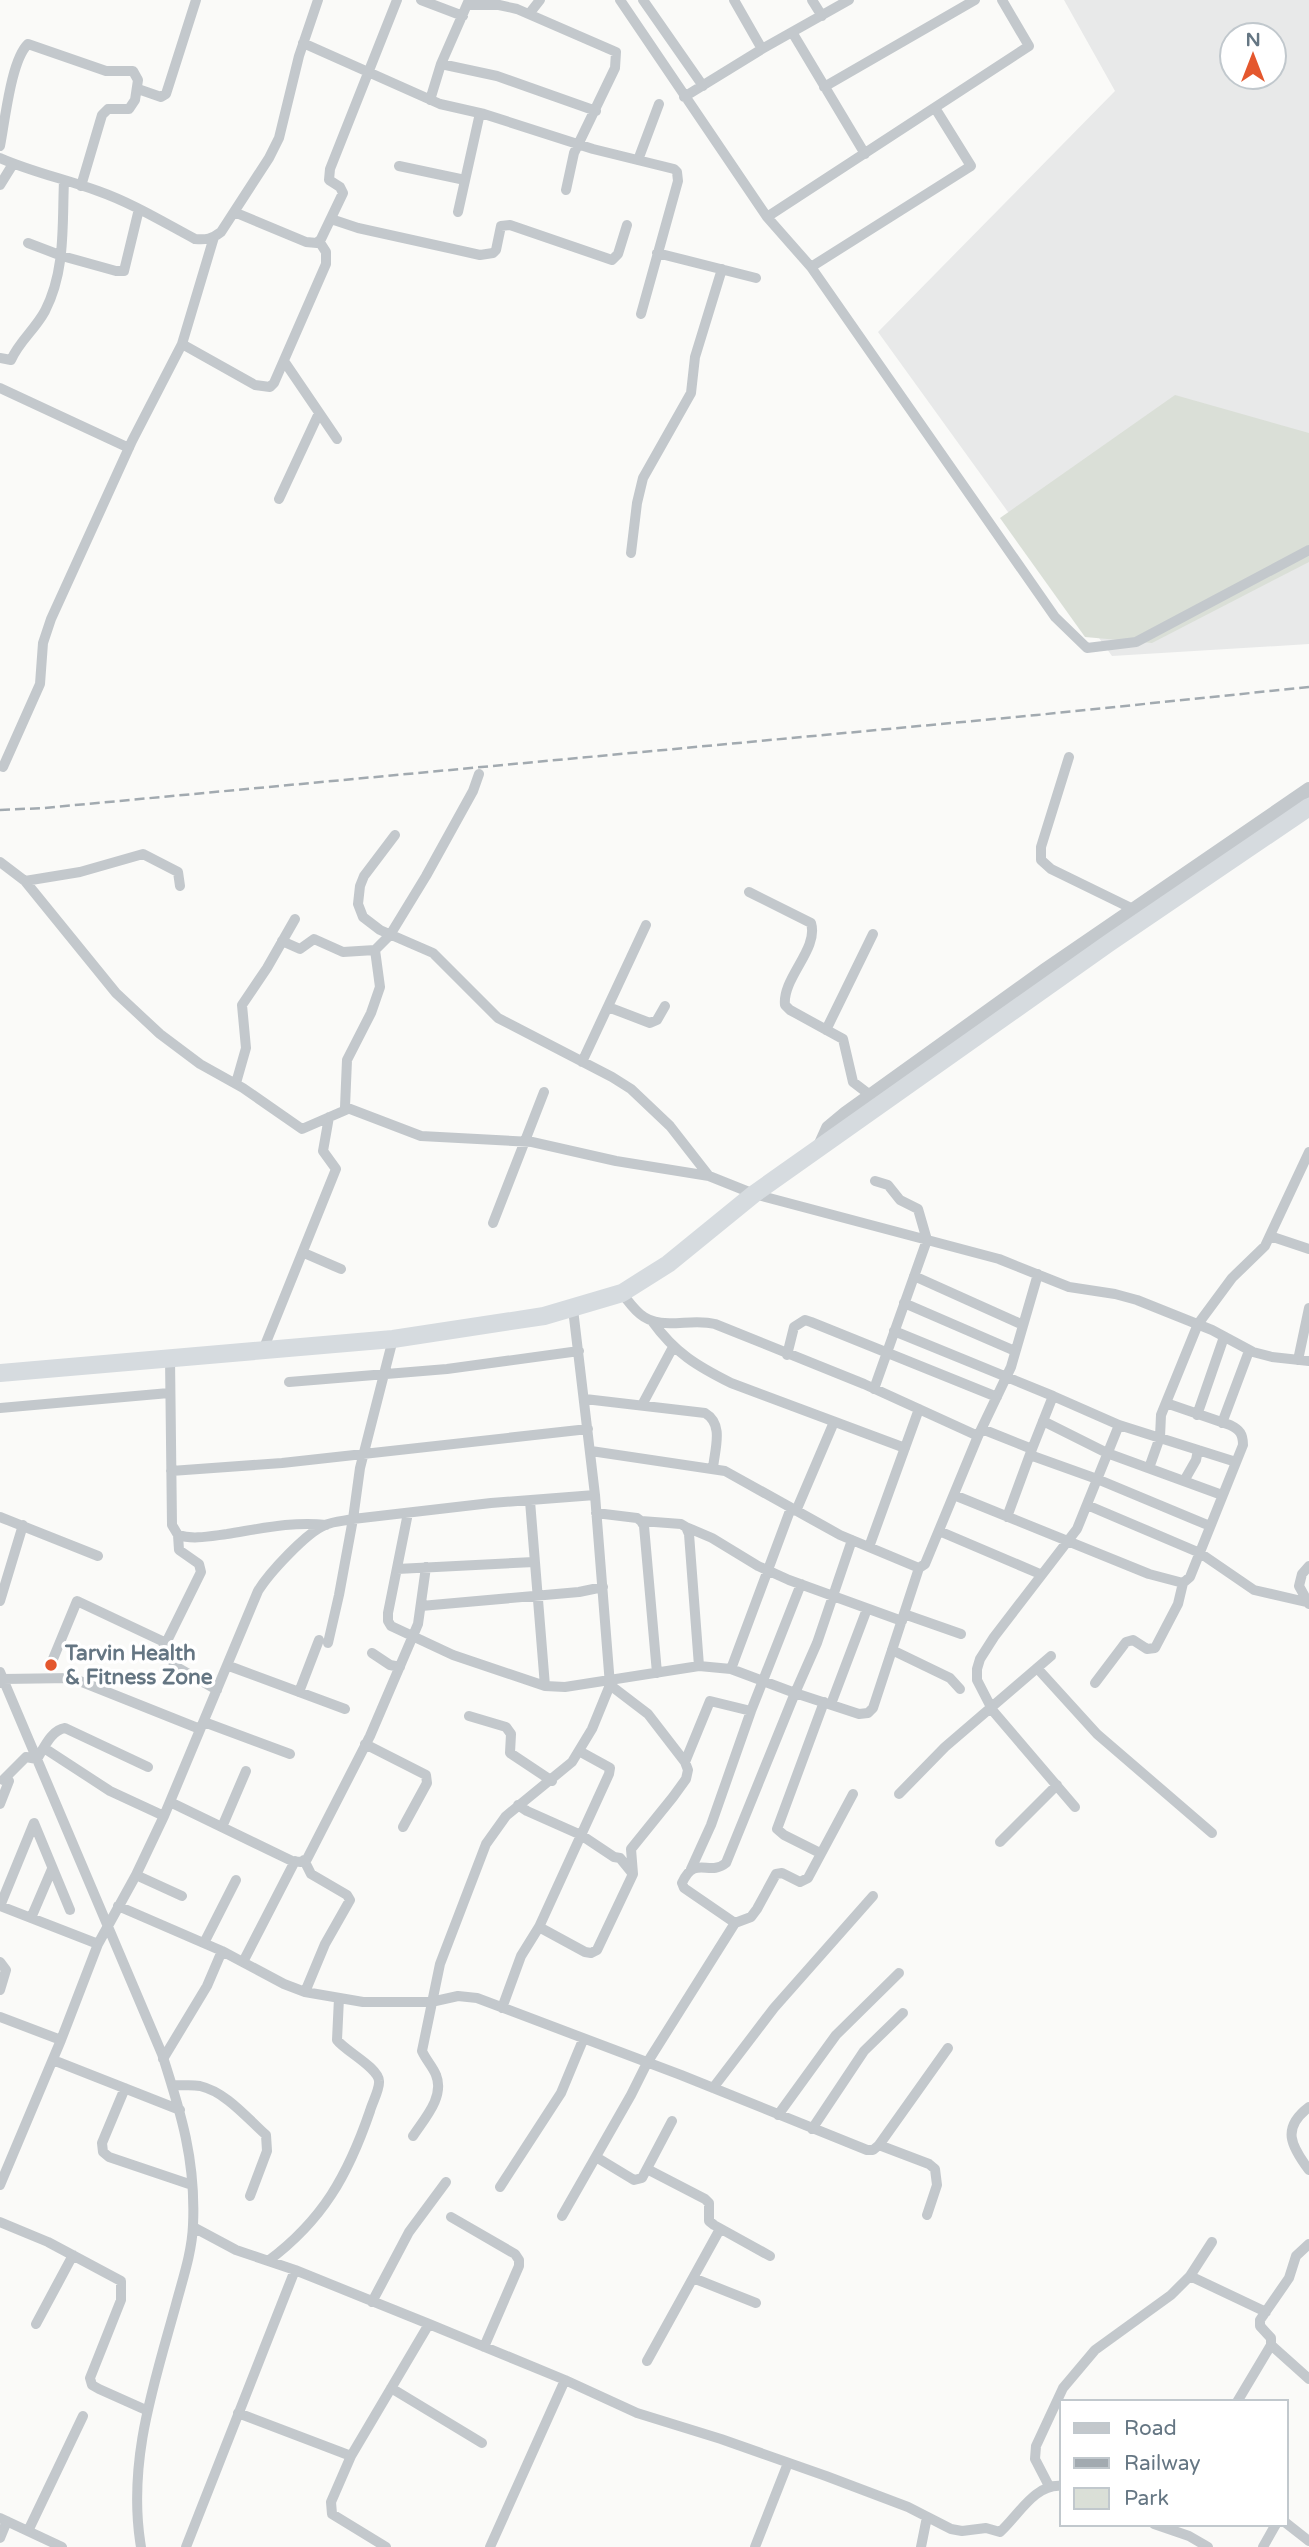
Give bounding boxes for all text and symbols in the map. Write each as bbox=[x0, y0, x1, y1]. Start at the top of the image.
north arrow bbox=[1218, 21, 1288, 91]
text: N bbox=[1245, 29, 1261, 51]
place label: Tarvin Health & Fitness Zone bbox=[64, 1641, 213, 1690]
marker: Tarvin Health & Fitness Zone bbox=[43, 1657, 59, 1673]
legend bbox=[1060, 2400, 1288, 2526]
text: Road bbox=[1124, 2416, 1177, 2441]
text: Railway bbox=[1124, 2451, 1201, 2476]
text: Park bbox=[1124, 2486, 1169, 2511]

